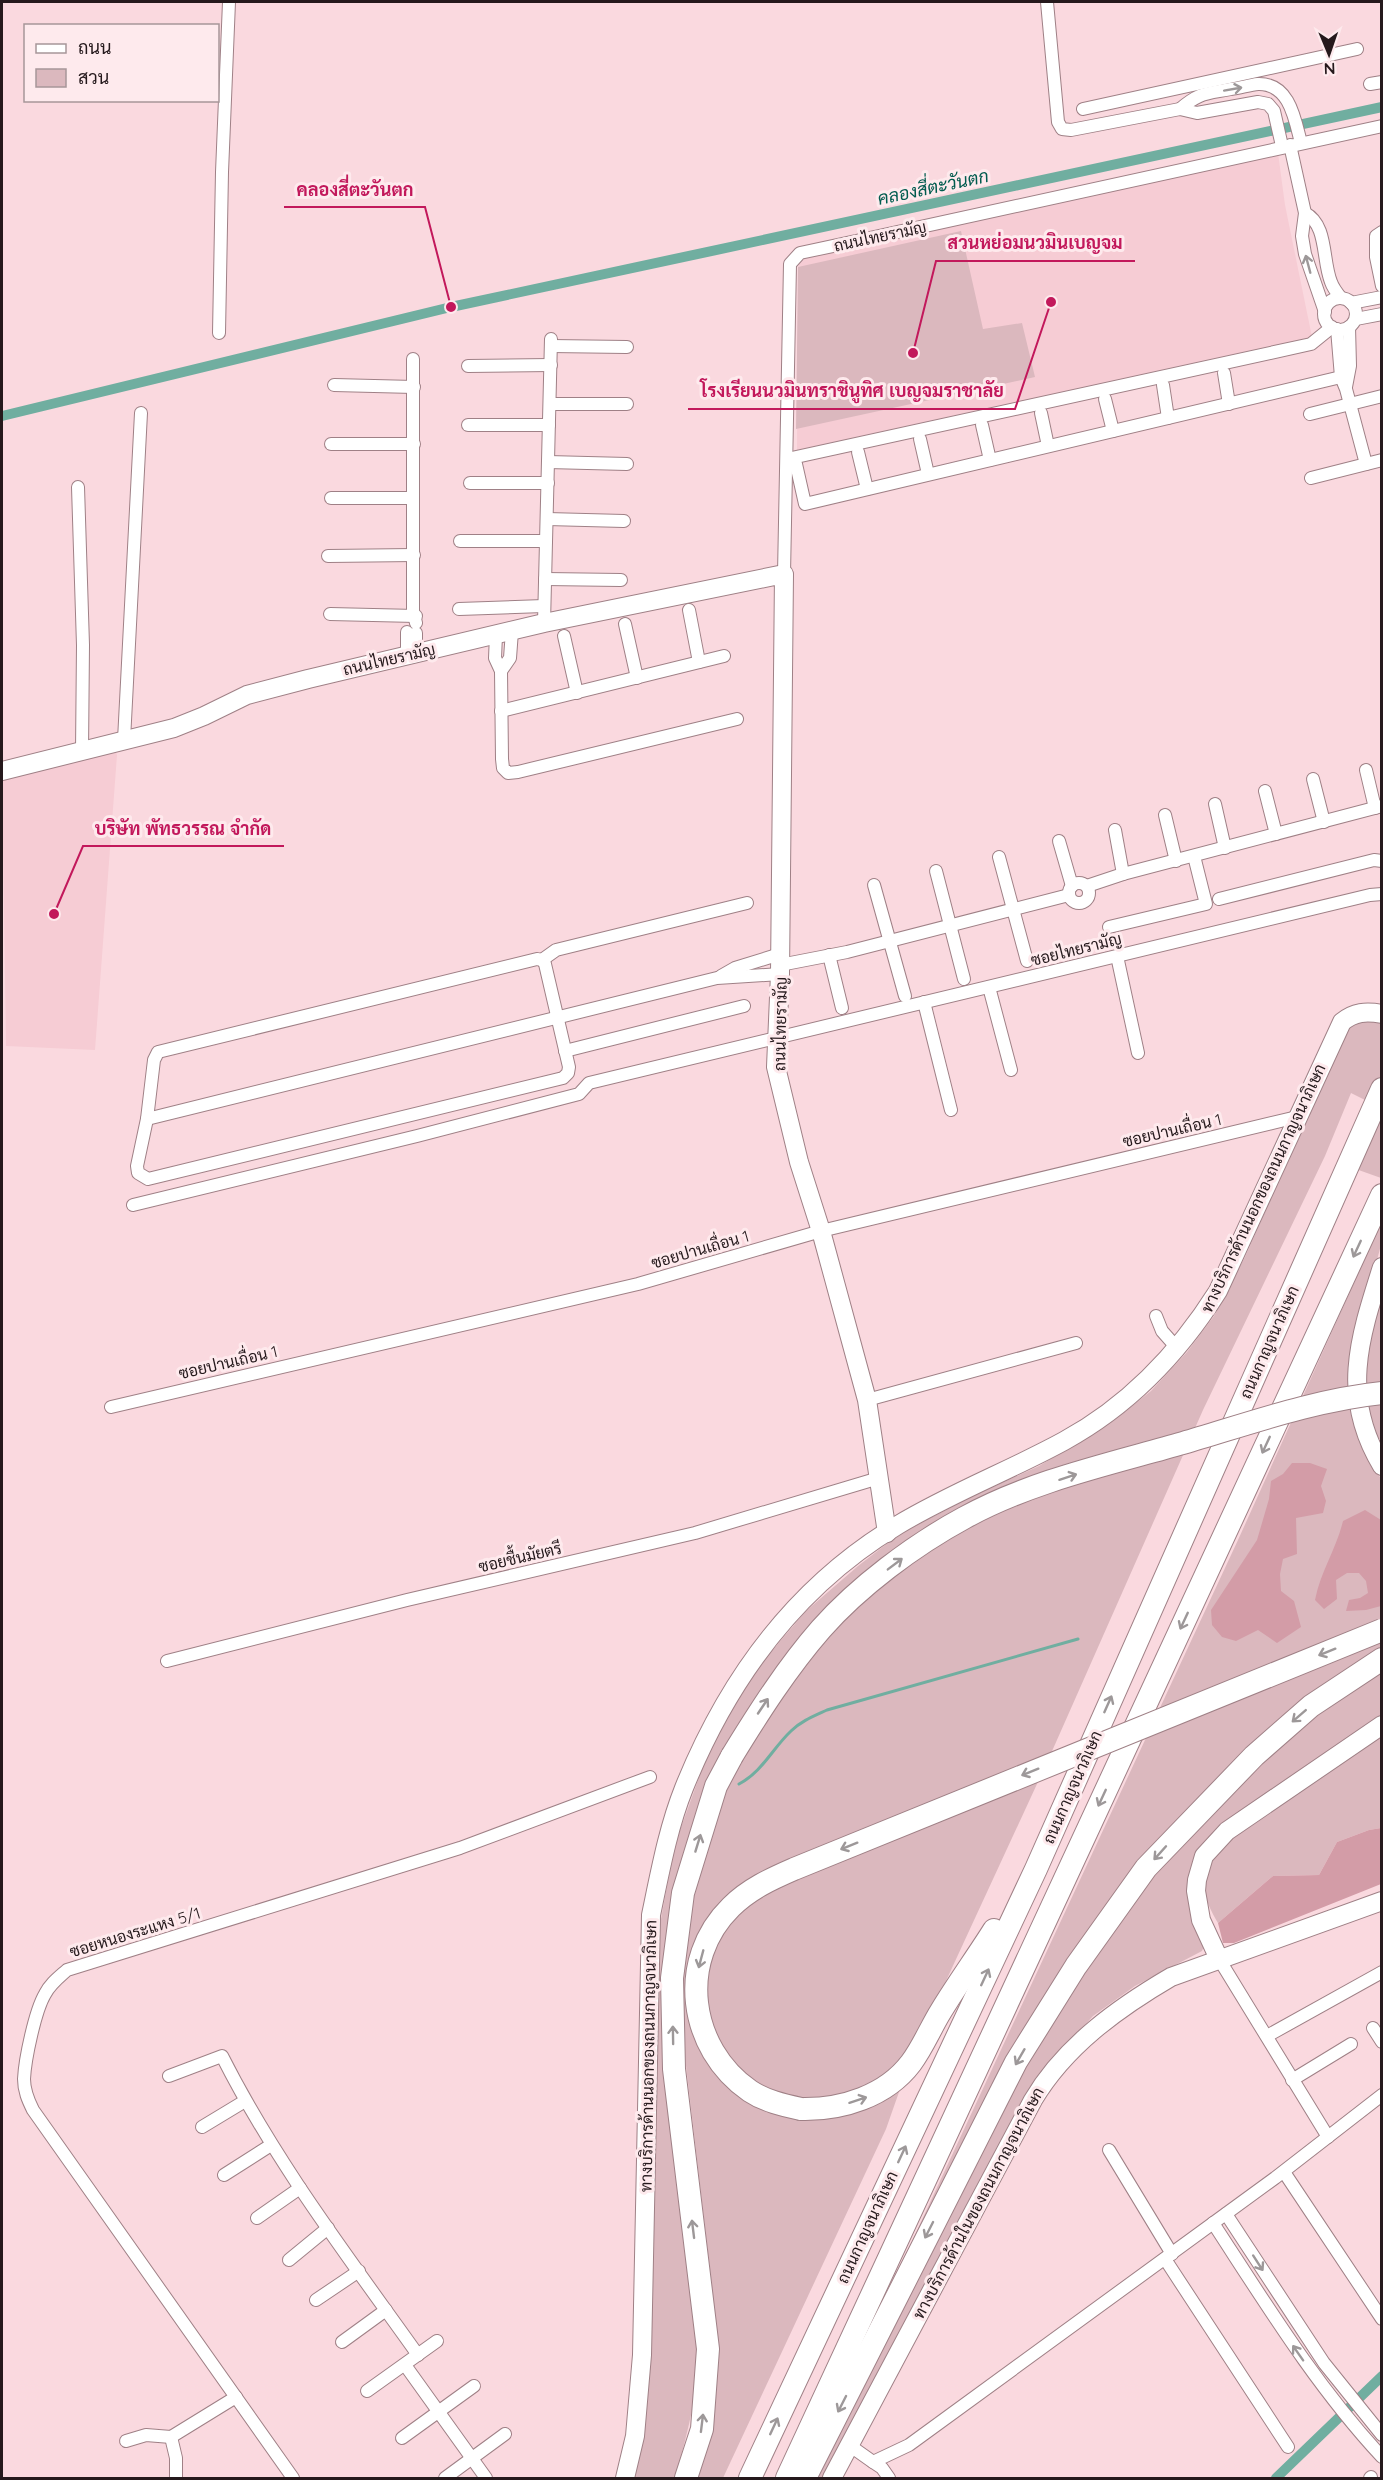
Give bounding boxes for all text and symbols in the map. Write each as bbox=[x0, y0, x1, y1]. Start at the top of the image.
legend bbox=[24, 24, 219, 102]
north arrow bbox=[1299, 24, 1359, 84]
text: ถนน bbox=[78, 36, 111, 59]
text: N bbox=[1323, 59, 1336, 79]
text: สวน bbox=[78, 66, 109, 89]
one-way arrow bbox=[1223, 83, 1242, 94]
water label: คลองสี่ตะวันตก bbox=[875, 160, 991, 210]
callout: คลองสี่ตะวันตก bbox=[284, 171, 425, 207]
text: คลองสี่ตะวันตก bbox=[297, 174, 413, 201]
street label: ถนนไทยรามัญ bbox=[832, 215, 928, 256]
callout: สวนหย่อมนวมินเบญจม bbox=[936, 225, 1135, 261]
text: สวนหย่อมนวมินเบญจม bbox=[947, 231, 1123, 254]
one-way arrow bbox=[1302, 255, 1313, 274]
callout: โรงเรียนนวมินทราชินูทิศ เบญจมราชาลัย bbox=[688, 373, 1015, 409]
text: โรงเรียนนวมินทราชินูทิศ เบญจมราชาลัย bbox=[699, 378, 1004, 404]
street label: ถนนไทยรามัญ bbox=[341, 638, 437, 679]
callout: บริษัท พัทธวรรณ จำกัด bbox=[83, 810, 284, 846]
text: บริษัท พัทธวรรณ จำกัด bbox=[95, 817, 271, 840]
street label: ซอยไทยรามัญ bbox=[1028, 927, 1124, 970]
street label: ถนนไทยรามัญ bbox=[768, 977, 791, 1071]
street label: ทางบริการด้านนอกของถนนกาญจนาภิเษก bbox=[1196, 1060, 1330, 1316]
street label: ซอยปานเถื่อน 1 bbox=[1120, 1105, 1223, 1151]
street label: ซอยปานเถื่อน 1 bbox=[648, 1222, 751, 1273]
one-way arrow bbox=[1350, 1239, 1362, 1257]
street label: ถนนกาญจนาภิเษก bbox=[1235, 1282, 1303, 1402]
street label: ซอยปานเถื่อน 1 bbox=[176, 1337, 279, 1383]
one-way arrow bbox=[1260, 1435, 1271, 1453]
one-way arrow bbox=[1058, 1471, 1077, 1482]
street label: ซอยชื้นมัยตรี bbox=[476, 1534, 564, 1576]
one-way arrow bbox=[887, 1558, 903, 1570]
one-way arrow bbox=[1178, 1612, 1189, 1630]
one-way arrow bbox=[1319, 1647, 1337, 1658]
one-way arrow bbox=[1103, 1696, 1115, 1714]
one-way arrow bbox=[758, 1698, 770, 1715]
one-way arrow bbox=[1291, 1710, 1307, 1723]
street label: ถนนกาญจนาภิเษก bbox=[1038, 1727, 1106, 1847]
one-way arrow bbox=[1021, 1767, 1040, 1778]
one-way arrow bbox=[1096, 1789, 1107, 1807]
one-way arrow bbox=[693, 1834, 704, 1853]
one-way arrow bbox=[841, 1841, 859, 1852]
one-way arrow bbox=[1153, 1845, 1167, 1860]
street label: ซอยหนองระแหง 5/1 bbox=[67, 1903, 203, 1961]
street label: ทางบริการด้านนอกของถนนกาญจนาภิเษก bbox=[636, 1920, 660, 2192]
one-way arrow bbox=[694, 1949, 706, 1968]
one-way arrow bbox=[979, 1969, 991, 1987]
one-way arrow bbox=[667, 2026, 679, 2045]
one-way arrow bbox=[1013, 2048, 1025, 2065]
street label: ทางบริการด้านในของถนนกาญจนาภิเษก bbox=[907, 2083, 1048, 2322]
one-way arrow bbox=[849, 2093, 867, 2104]
one-way arrow bbox=[896, 2145, 908, 2163]
street label: ถนนกาญจนาภิเษก bbox=[832, 2168, 902, 2286]
one-way arrow bbox=[688, 2219, 699, 2239]
one-way arrow bbox=[923, 2220, 935, 2238]
one-way arrow bbox=[1252, 2254, 1264, 2271]
one-way arrow bbox=[1292, 2345, 1304, 2361]
one-way arrow bbox=[836, 2395, 848, 2413]
one-way arrow bbox=[697, 2413, 708, 2433]
one-way arrow bbox=[769, 2417, 781, 2435]

